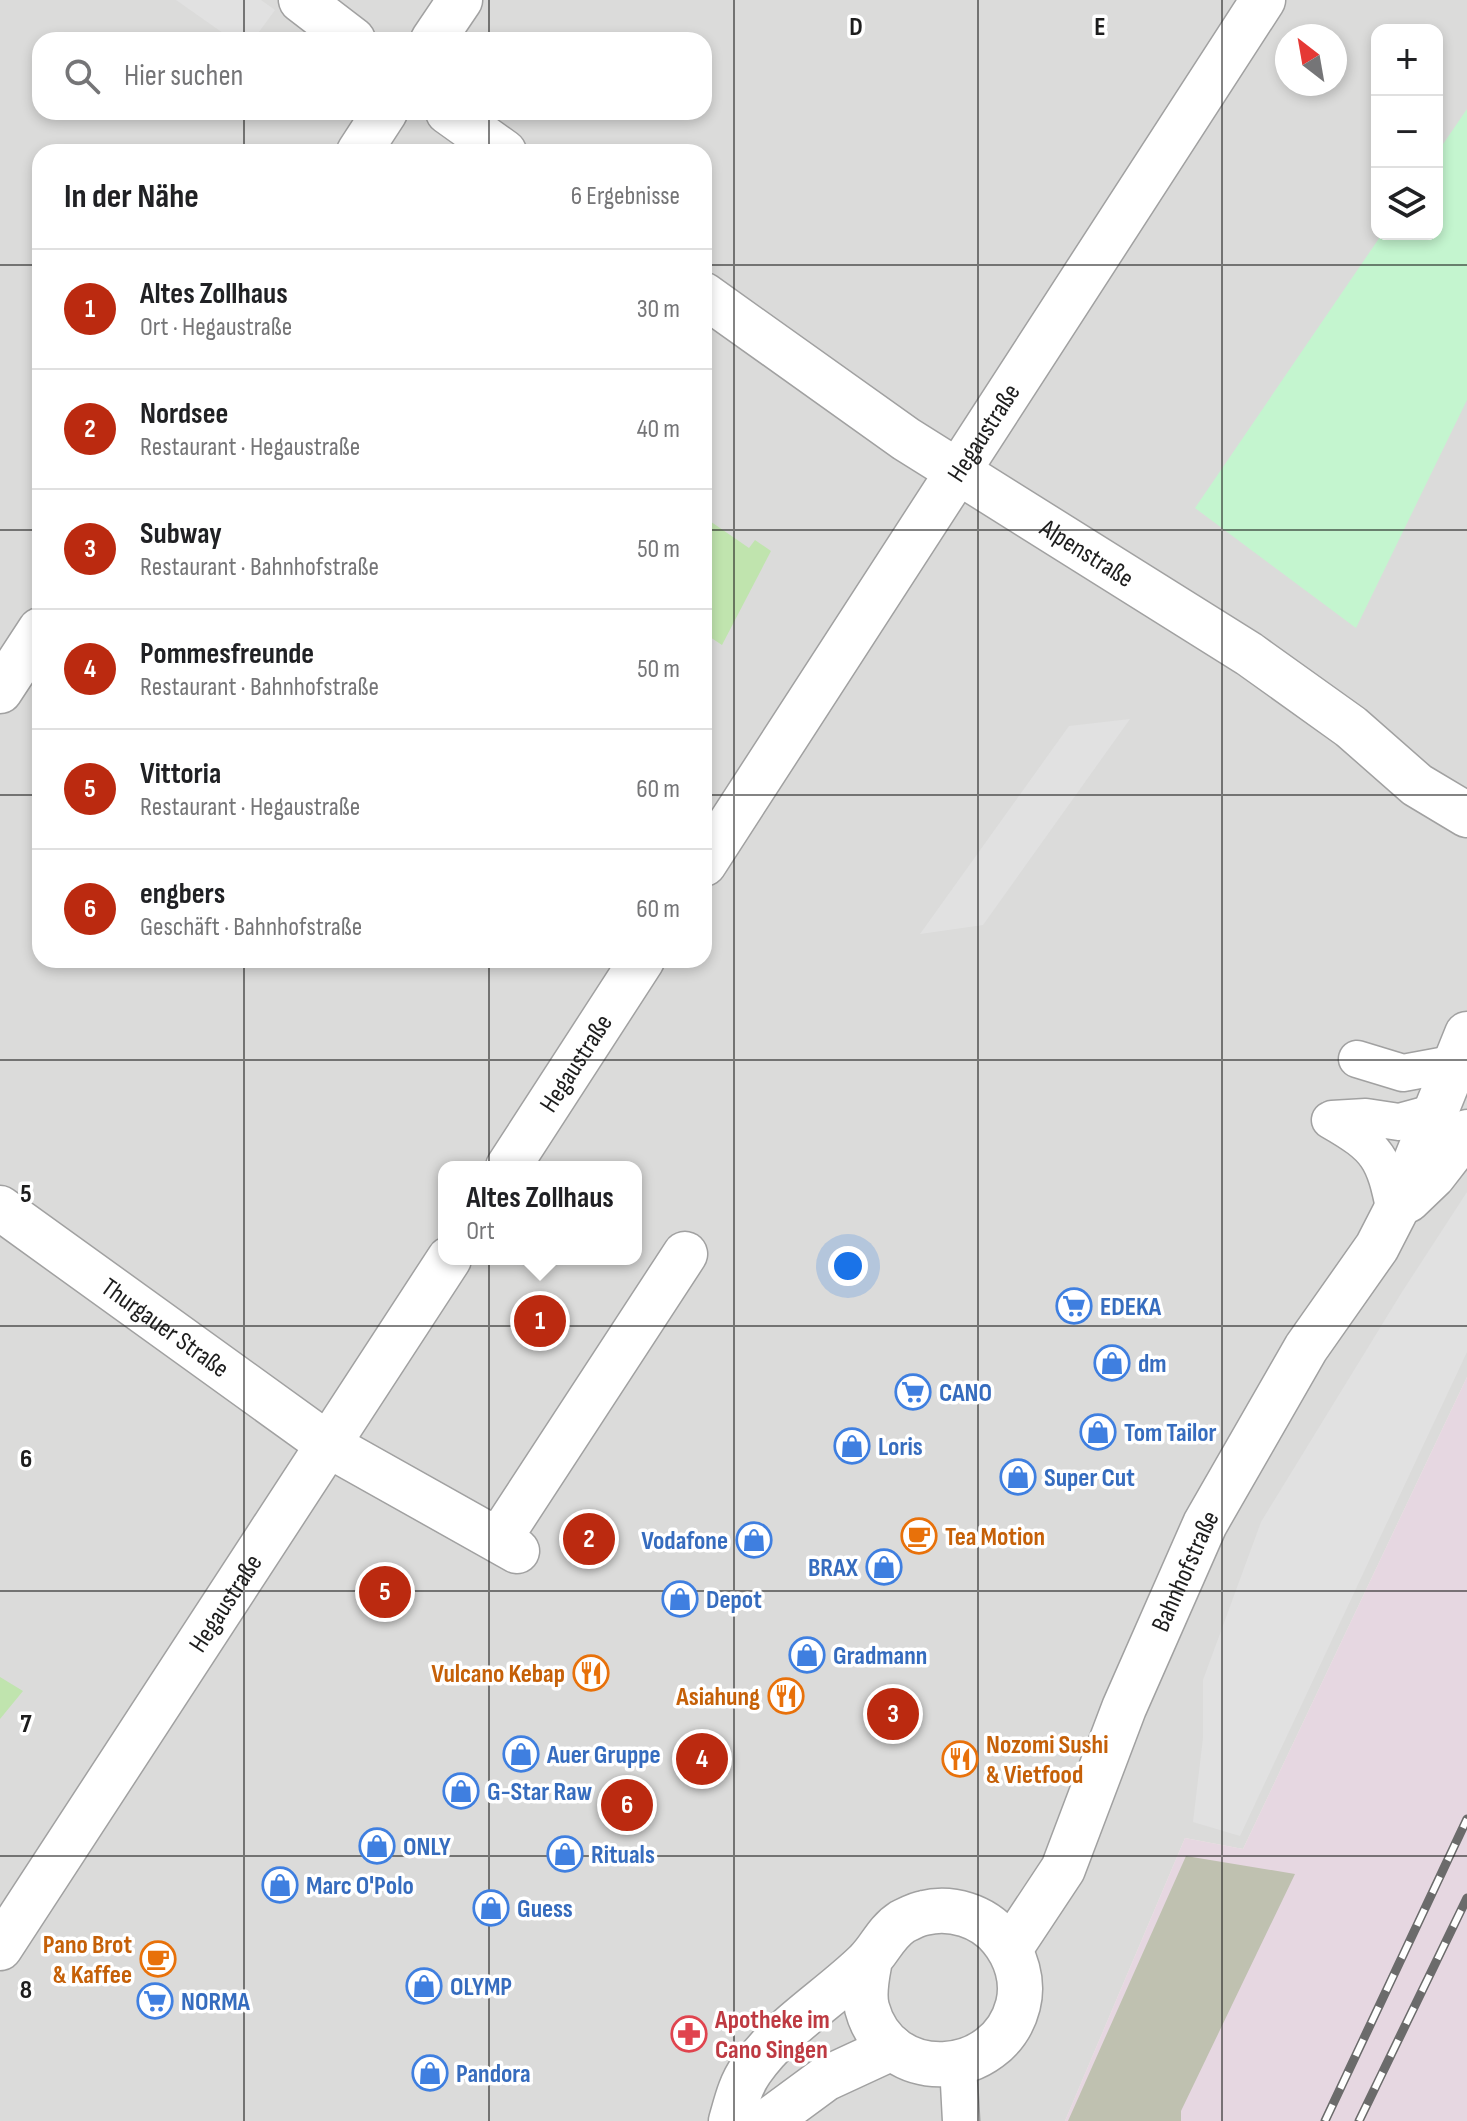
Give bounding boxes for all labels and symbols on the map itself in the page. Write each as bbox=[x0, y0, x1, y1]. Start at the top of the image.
text: D bbox=[849, 12, 863, 43]
text: E bbox=[1094, 12, 1106, 43]
north arrow bbox=[1275, 24, 1347, 96]
street label: Hegaustraße bbox=[941, 379, 1027, 488]
street label: Alpenstraße bbox=[1033, 513, 1139, 595]
street label: Hegaustraße bbox=[534, 1009, 620, 1118]
text: 5 bbox=[20, 1179, 32, 1210]
your location bbox=[828, 1246, 868, 1286]
street label: Thurgauer Straße bbox=[95, 1272, 234, 1385]
supermarket icon: EDEKA bbox=[1055, 1287, 1093, 1325]
pin: 1 bbox=[514, 1291, 566, 1351]
place label: EDEKA bbox=[1100, 1292, 1162, 1323]
shop icon: dm bbox=[1093, 1344, 1131, 1382]
place label: dm bbox=[1138, 1349, 1167, 1380]
supermarket icon: CANO bbox=[894, 1373, 932, 1411]
place label: CANO bbox=[939, 1378, 992, 1409]
shop icon: Tom Tailor bbox=[1079, 1413, 1117, 1451]
place label: Tom Tailor bbox=[1124, 1418, 1217, 1449]
shop icon: Loris bbox=[833, 1427, 871, 1465]
place label: Loris bbox=[878, 1432, 923, 1463]
text: 6 bbox=[20, 1444, 32, 1475]
shop icon: Super Cut bbox=[999, 1458, 1037, 1496]
place label: Super Cut bbox=[1044, 1463, 1135, 1494]
street label: Bahnhofstraße bbox=[1146, 1505, 1226, 1637]
pin: 2 bbox=[563, 1509, 615, 1569]
cafe icon: Tea Motion bbox=[900, 1517, 938, 1555]
shop icon: Vodafone bbox=[735, 1521, 773, 1559]
place label: Tea Motion bbox=[945, 1522, 1045, 1553]
place label: Vodafone bbox=[641, 1526, 728, 1557]
shop icon: BRAX bbox=[865, 1548, 903, 1586]
street label: Hegaustraße bbox=[183, 1549, 269, 1658]
place label: BRAX bbox=[808, 1553, 859, 1584]
pin: 5 bbox=[359, 1562, 411, 1622]
shop icon: Depot bbox=[661, 1580, 699, 1618]
place label: Depot bbox=[706, 1585, 762, 1616]
shop icon: Gradmann bbox=[788, 1636, 826, 1674]
place label: Gradmann bbox=[833, 1641, 927, 1672]
restaurant icon: Vulcano Kebap bbox=[572, 1654, 610, 1692]
place label: Vulcano Kebap bbox=[431, 1659, 565, 1690]
restaurant icon: Asiahung bbox=[767, 1677, 805, 1715]
place label: Asiahung bbox=[675, 1682, 760, 1713]
pin: 3 bbox=[867, 1684, 919, 1744]
text: 7 bbox=[20, 1709, 32, 1740]
pin: 4 bbox=[676, 1729, 728, 1789]
place label: Nozomi Sushi & Vietfood bbox=[986, 1730, 1108, 1791]
shop icon: Auer Gruppe bbox=[502, 1735, 540, 1773]
place label: Auer Gruppe bbox=[546, 1740, 661, 1771]
restaurant icon: Nozomi Sushi & Vietfood bbox=[941, 1740, 979, 1778]
shop icon: G-Star Raw bbox=[442, 1772, 480, 1810]
pin: 6 bbox=[601, 1775, 653, 1835]
place label: G-Star Raw bbox=[487, 1777, 592, 1808]
shop icon: ONLY bbox=[358, 1827, 396, 1865]
place label: ONLY bbox=[403, 1832, 451, 1863]
shop icon: Rituals bbox=[546, 1835, 584, 1873]
place label: Rituals bbox=[591, 1840, 655, 1871]
shop icon: Marc O'Polo bbox=[261, 1866, 299, 1904]
place label: Marc O'Polo bbox=[306, 1871, 414, 1902]
shop icon: Guess bbox=[472, 1889, 510, 1927]
place label: Guess bbox=[517, 1894, 573, 1925]
place label: Pano Brot & Kaffee bbox=[43, 1930, 132, 1991]
cafe icon: Pano Brot & Kaffee bbox=[139, 1940, 177, 1978]
shop icon: OLYMP bbox=[405, 1967, 443, 2005]
place label: OLYMP bbox=[450, 1972, 512, 2003]
text: 8 bbox=[20, 1975, 32, 2006]
supermarket icon: NORMA bbox=[136, 1982, 174, 2020]
place label: NORMA bbox=[181, 1987, 251, 2018]
place label: Apotheke im Cano Singen bbox=[714, 2005, 830, 2066]
pharmacy icon: Apotheke im Cano Singen bbox=[670, 2015, 708, 2053]
shop icon: Pandora bbox=[411, 2054, 449, 2092]
place label: Pandora bbox=[456, 2059, 531, 2090]

